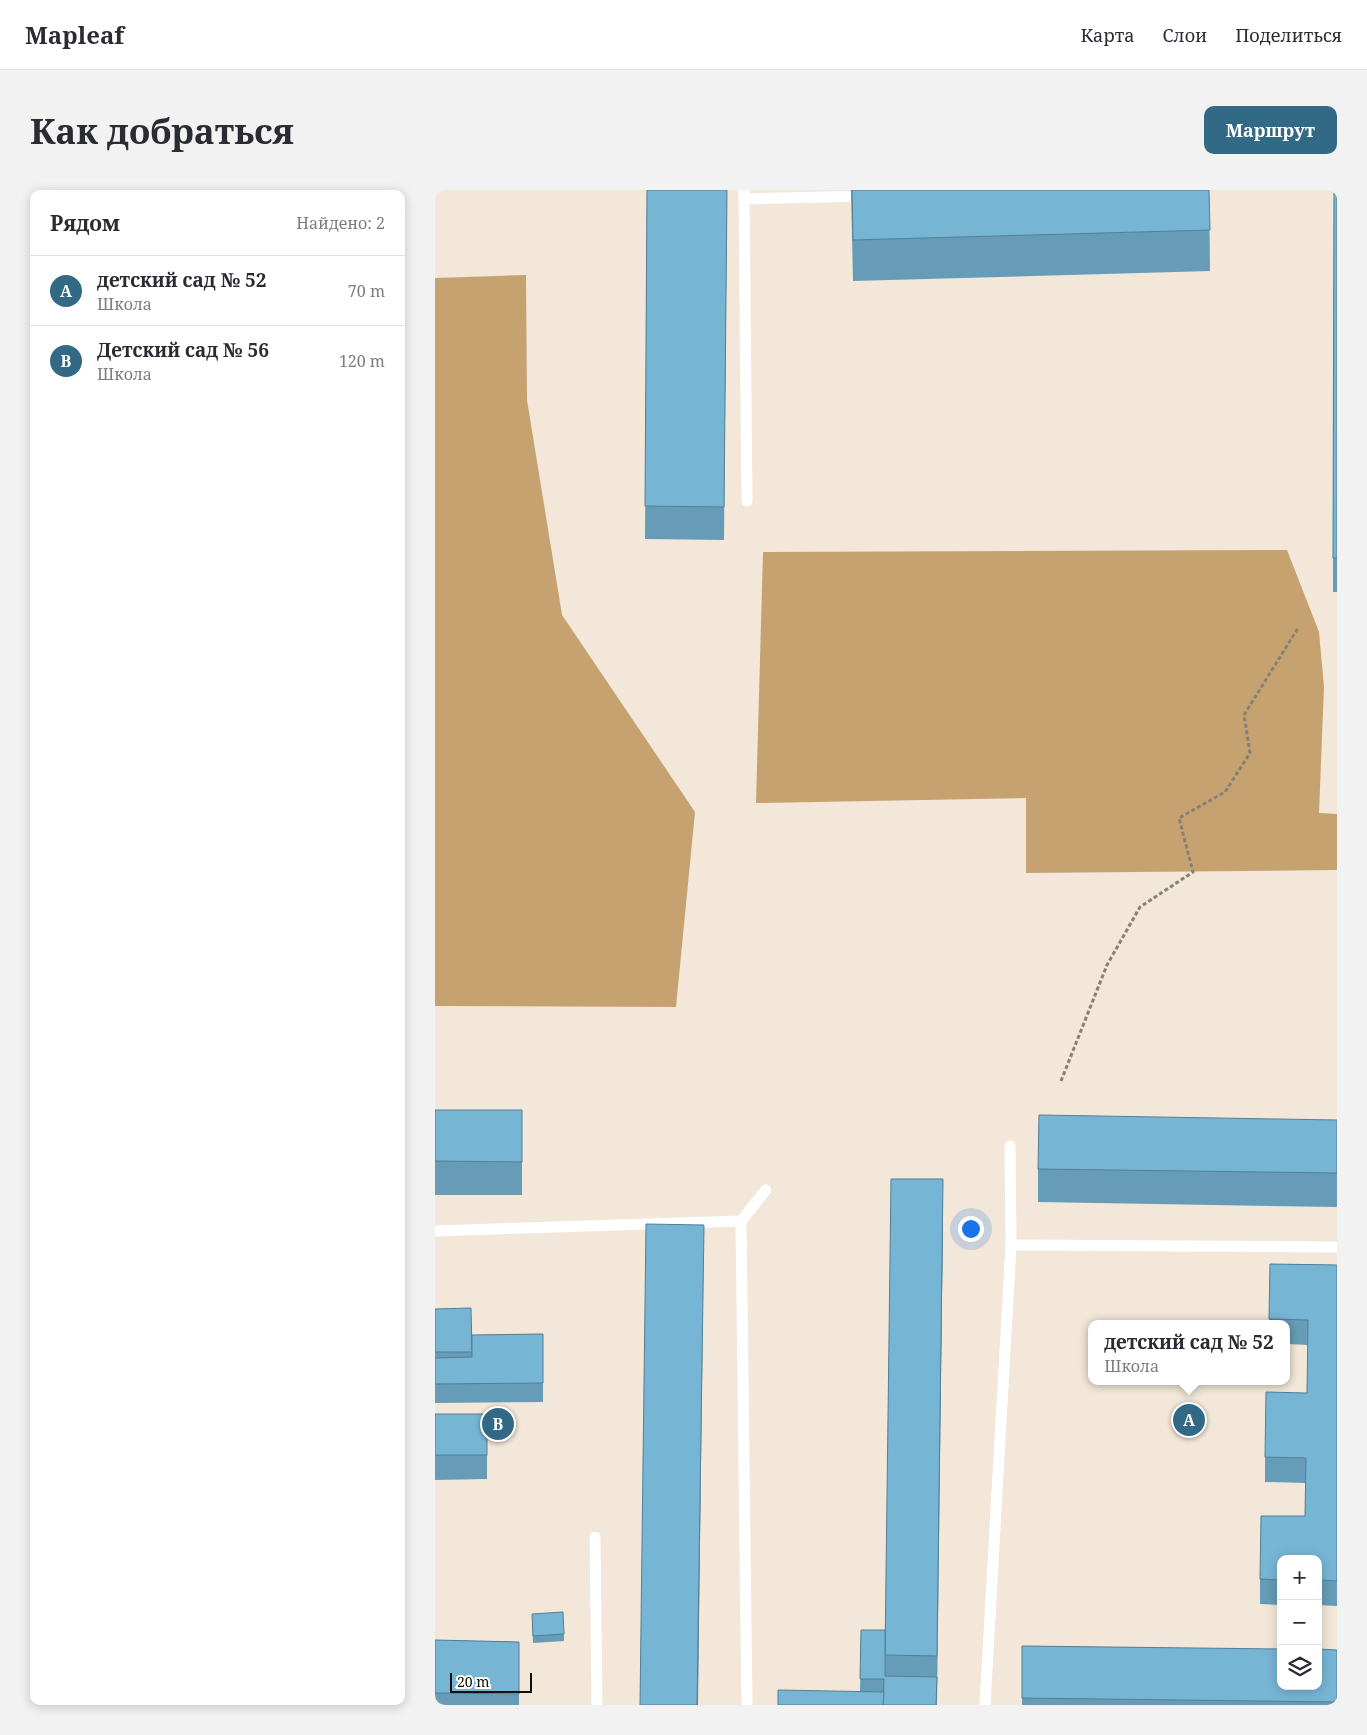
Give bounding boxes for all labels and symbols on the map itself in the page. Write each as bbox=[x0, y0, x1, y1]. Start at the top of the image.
your location bbox=[958, 1216, 984, 1242]
pin: A bbox=[1173, 1401, 1205, 1439]
pin: B bbox=[482, 1405, 514, 1443]
scale bar bbox=[450, 1670, 533, 1693]

